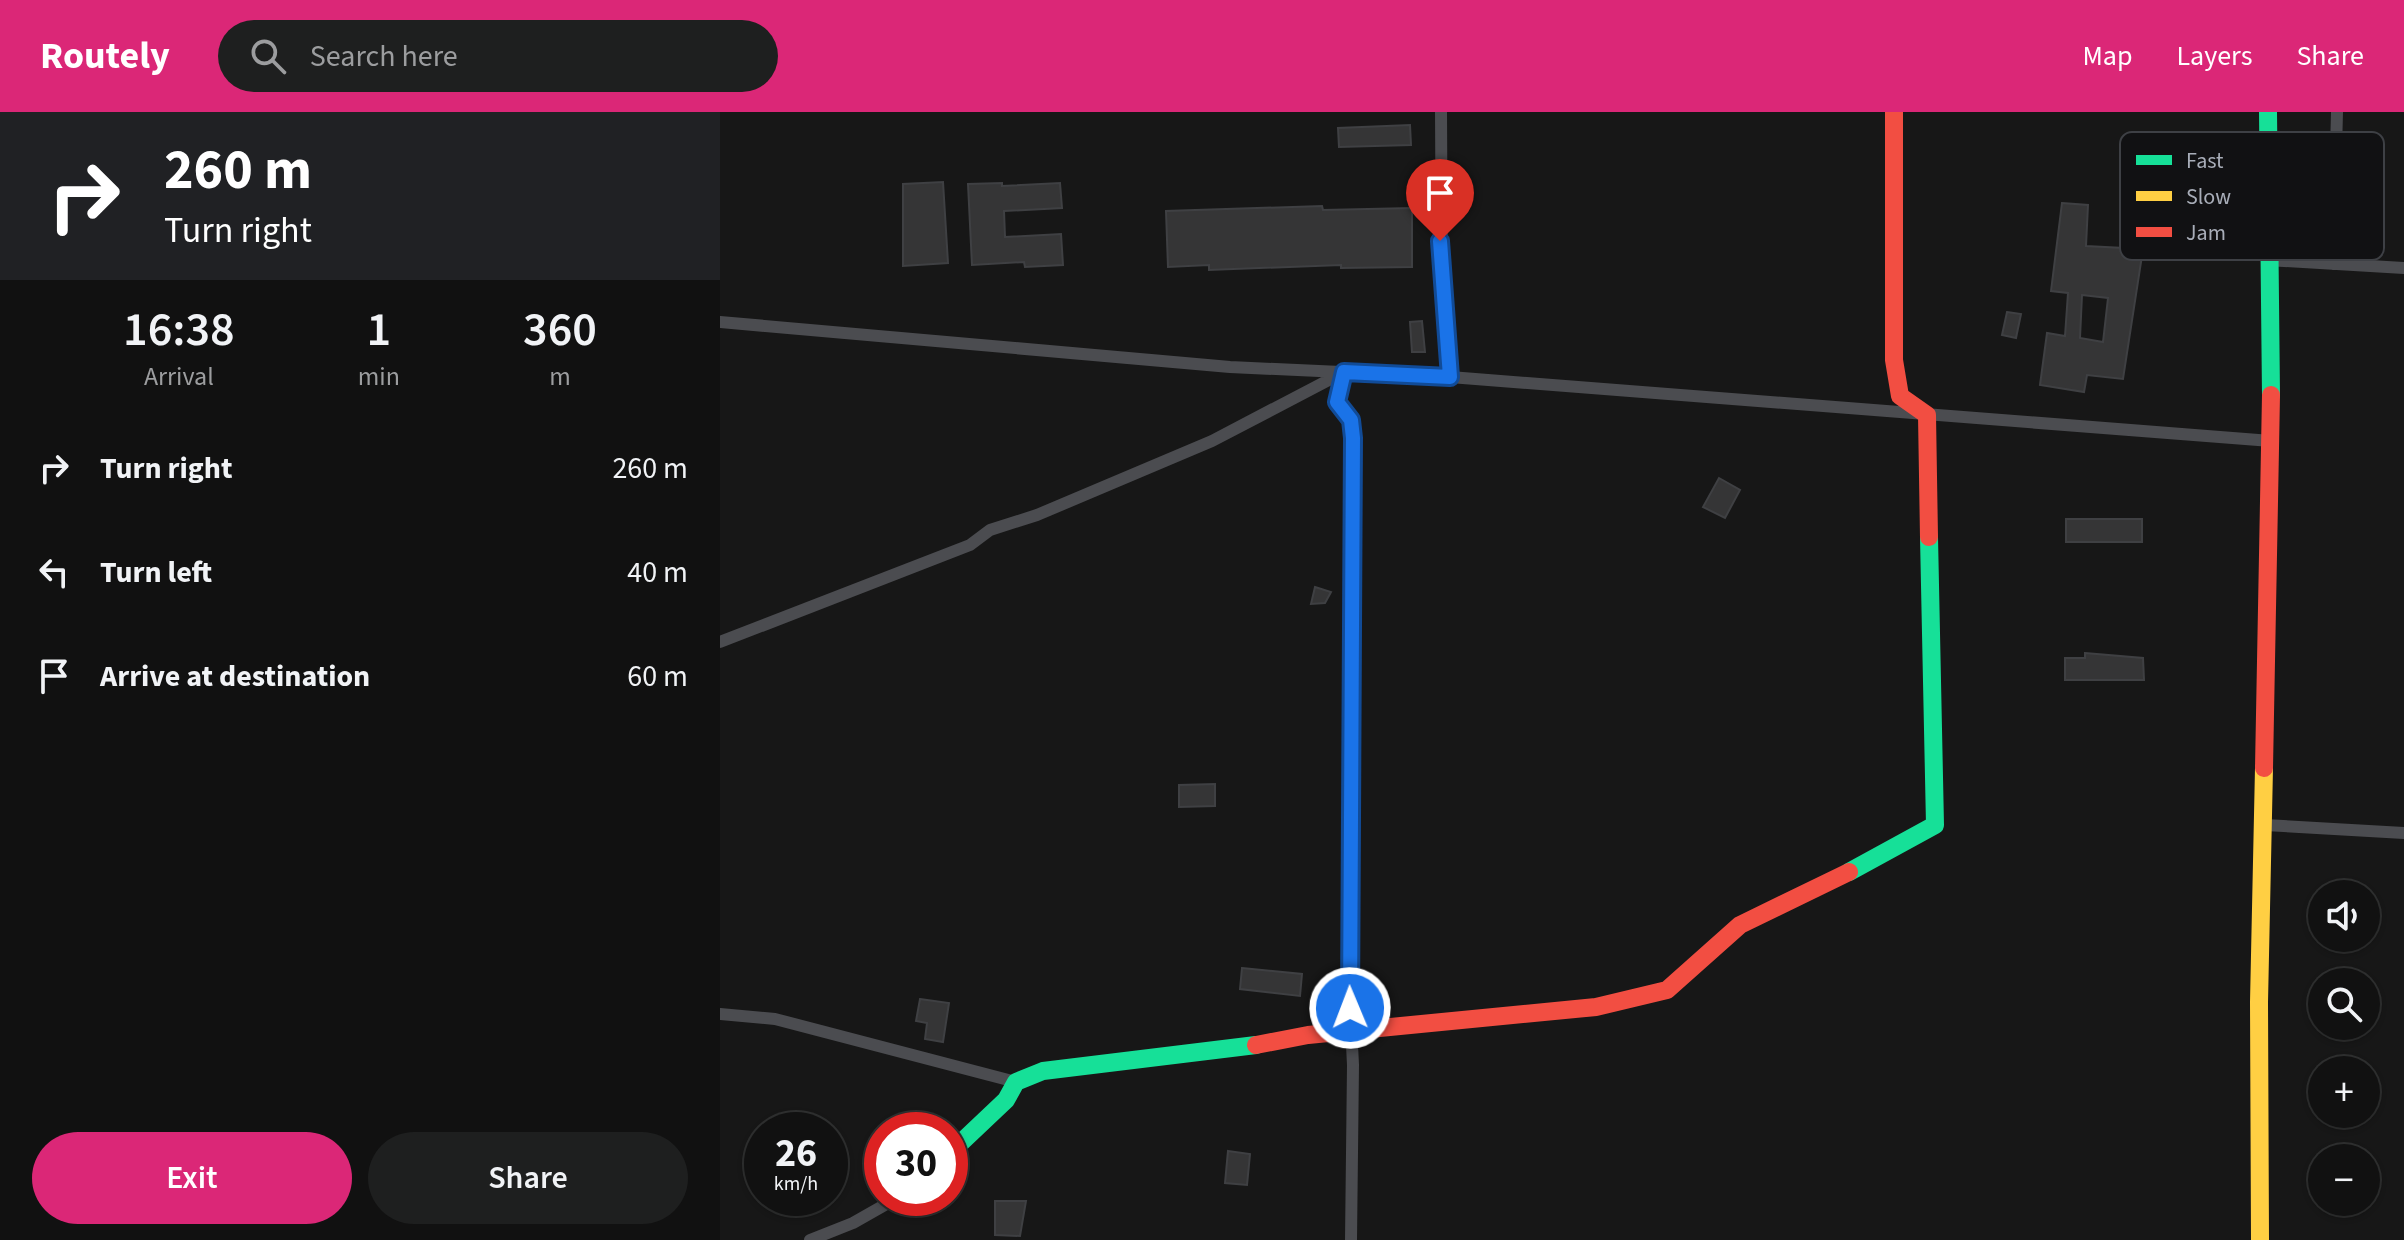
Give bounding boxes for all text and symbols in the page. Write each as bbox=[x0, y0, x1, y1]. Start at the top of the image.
search box bbox=[218, 20, 778, 92]
text: Routely bbox=[40, 29, 170, 83]
icon: search bbox=[246, 34, 290, 78]
text: Search here bbox=[310, 35, 458, 78]
text: Map bbox=[2082, 36, 2132, 76]
text: Layers bbox=[2176, 36, 2252, 76]
text: Share bbox=[2296, 36, 2364, 76]
text: 260 m bbox=[164, 131, 312, 210]
legend bbox=[2120, 132, 2384, 260]
icon: right bbox=[32, 144, 136, 248]
text: Fast bbox=[2186, 145, 2224, 177]
pin bbox=[1406, 159, 1474, 241]
icon: arrive bbox=[1418, 171, 1462, 215]
text: Slow bbox=[2186, 181, 2231, 213]
text: Turn right bbox=[164, 205, 312, 256]
text: Jam bbox=[2186, 217, 2226, 249]
text: 16:38 bbox=[123, 296, 235, 364]
text: 1 bbox=[367, 296, 391, 364]
text: 360 bbox=[523, 296, 597, 364]
text: Arrival bbox=[144, 358, 214, 395]
text: min bbox=[358, 358, 400, 395]
text: m bbox=[549, 358, 571, 395]
icon: right bbox=[32, 446, 76, 490]
text: Turn right bbox=[100, 447, 232, 490]
text: 260 m bbox=[612, 447, 688, 490]
icon: left bbox=[32, 550, 76, 594]
text: Turn left bbox=[100, 551, 212, 594]
text: 40 m bbox=[627, 551, 688, 594]
icon: arrive bbox=[32, 654, 76, 698]
text: Arrive at destination bbox=[100, 655, 370, 698]
text: 60 m bbox=[627, 655, 688, 698]
map controls bbox=[2308, 880, 2380, 1216]
button: sound bbox=[2308, 880, 2380, 952]
position arrow bbox=[1308, 966, 1392, 1050]
button: search bbox=[2308, 968, 2380, 1040]
button: + bbox=[2308, 1056, 2380, 1128]
speed limit sign: 30 bbox=[864, 1112, 968, 1216]
text: 26 bbox=[775, 1125, 817, 1182]
button: Exit bbox=[32, 1132, 352, 1224]
button: Share bbox=[368, 1132, 688, 1224]
button: − bbox=[2308, 1144, 2380, 1216]
text: km/h bbox=[774, 1170, 818, 1198]

